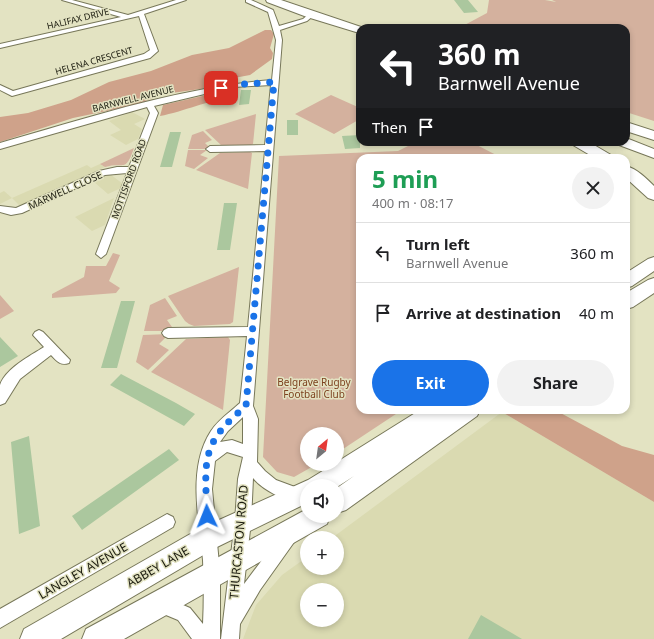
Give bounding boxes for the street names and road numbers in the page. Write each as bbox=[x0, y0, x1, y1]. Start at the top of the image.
street label: HALIFAX DRIVE bbox=[45, 5, 110, 33]
street label: HELENA CRESCENT bbox=[54, 43, 134, 78]
street label: BARNWELL AVENUE bbox=[91, 82, 175, 115]
street label: MOTTISFORD ROAD bbox=[108, 137, 149, 221]
street label: MARWELL CLOSE bbox=[26, 167, 104, 213]
street label: THURCASTON ROAD bbox=[225, 484, 252, 600]
street label: LANGLEY AVENUE bbox=[35, 538, 130, 603]
street label: ABBEY LANE bbox=[123, 542, 192, 591]

